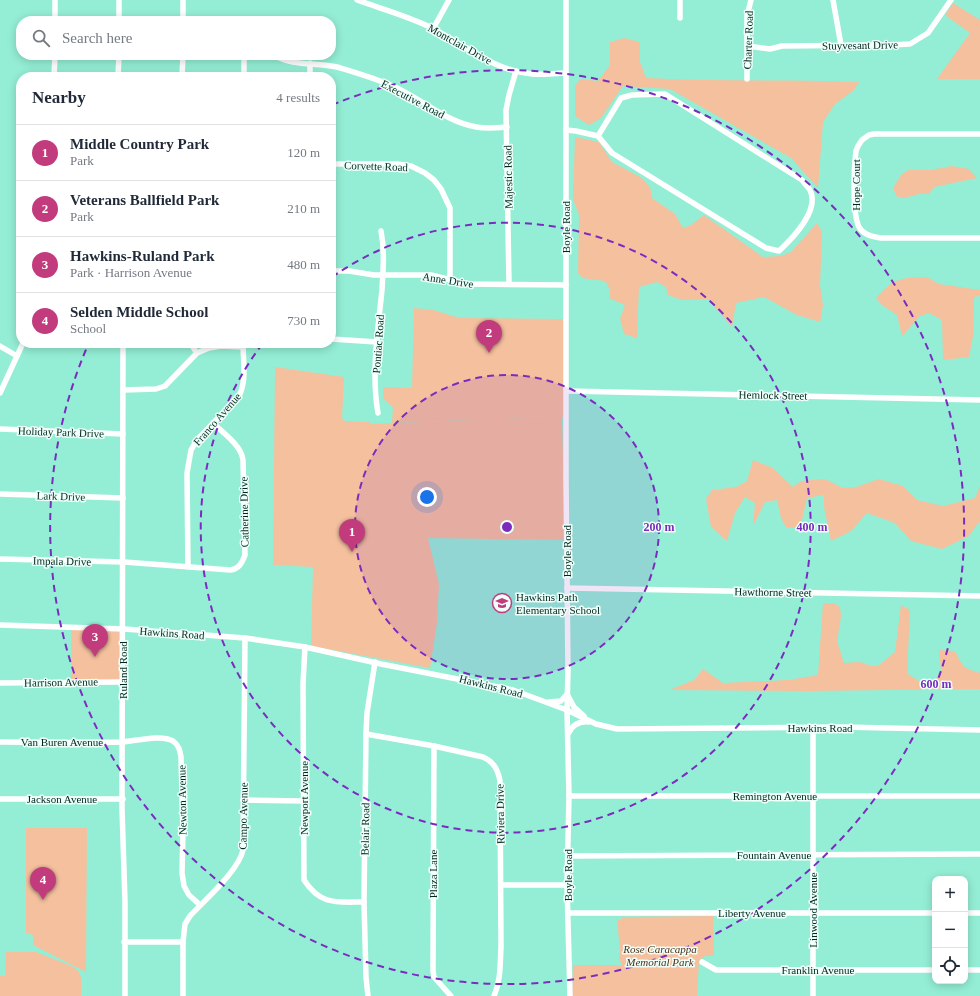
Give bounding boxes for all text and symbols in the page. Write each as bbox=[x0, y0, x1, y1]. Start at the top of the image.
street label: Charter Road bbox=[741, 10, 755, 70]
search box bbox=[16, 16, 336, 60]
street label: Montclair Drive bbox=[426, 21, 494, 67]
icon: search bbox=[30, 27, 52, 49]
text: Search here bbox=[62, 30, 132, 46]
street label: Stuyvesant Drive bbox=[822, 38, 898, 52]
street label: Executive Road bbox=[379, 77, 447, 121]
text: Nearby bbox=[32, 88, 86, 107]
text: 4 results bbox=[276, 90, 320, 105]
text: Middle Country Park bbox=[70, 136, 209, 152]
street label: Majestic Road bbox=[501, 144, 515, 209]
text: 1 bbox=[42, 145, 48, 160]
text: 120 m bbox=[287, 145, 320, 160]
text: Park bbox=[70, 153, 94, 168]
street label: Corvette Road bbox=[344, 159, 409, 173]
street label: Hope Court bbox=[850, 159, 862, 211]
text: Veterans Ballfield Park bbox=[70, 192, 219, 208]
street label: Boyle Road bbox=[560, 200, 572, 253]
text: 2 bbox=[42, 201, 48, 216]
text: 210 m bbox=[287, 201, 320, 216]
text: Park bbox=[70, 209, 94, 224]
text: Hawkins-Ruland Park bbox=[70, 248, 215, 264]
text: 3 bbox=[42, 257, 48, 272]
text: 480 m bbox=[287, 257, 320, 272]
text: Park · Harrison Avenue bbox=[70, 265, 192, 280]
street label: Anne Drive bbox=[422, 270, 475, 290]
text: Selden Middle School bbox=[70, 304, 208, 320]
text: 4 bbox=[42, 313, 48, 328]
text: 730 m bbox=[287, 313, 320, 328]
street label: Pontiac Road bbox=[370, 314, 386, 374]
pin: 2 bbox=[476, 320, 502, 353]
text: School bbox=[70, 321, 106, 336]
street label: Hemlock Street bbox=[739, 388, 807, 402]
street label: Franco Avenue bbox=[191, 390, 243, 448]
street label: Holiday Park Drive bbox=[18, 425, 104, 440]
street label: Catherine Drive bbox=[237, 477, 251, 547]
your location bbox=[417, 487, 437, 507]
street label: Lark Drive bbox=[37, 489, 86, 503]
pin: 1 bbox=[339, 519, 365, 552]
centre of rings bbox=[500, 520, 514, 534]
text: 200 m bbox=[644, 520, 675, 534]
text: 400 m bbox=[797, 520, 828, 534]
street label: Boyle Road bbox=[561, 524, 573, 577]
street label: Impala Drive bbox=[33, 554, 91, 568]
street label: Hawthorne Street bbox=[734, 585, 812, 599]
place label: Hawkins Path Elementary School bbox=[516, 591, 600, 616]
school or university icon: Hawkins Path Elementary School bbox=[491, 592, 513, 614]
pin: 3 bbox=[82, 624, 108, 657]
street label: Hawkins Road bbox=[139, 625, 205, 641]
street label: Ruland Road bbox=[117, 641, 129, 699]
street label: Hawkins Road bbox=[458, 672, 525, 700]
street label: Harrison Avenue bbox=[24, 675, 98, 689]
text: 600 m bbox=[921, 677, 952, 691]
street label: Hawkins Road bbox=[787, 722, 853, 734]
street label: Van Buren Avenue bbox=[21, 736, 103, 748]
street label: Newport Avenue bbox=[298, 761, 310, 835]
street label: Newton Avenue bbox=[175, 765, 189, 835]
street label: Campo Avenue bbox=[236, 782, 250, 850]
street label: Riviera Drive bbox=[493, 784, 507, 844]
street label: Remington Avenue bbox=[733, 790, 817, 802]
street label: Jackson Avenue bbox=[27, 793, 97, 805]
street label: Belair Road bbox=[359, 802, 371, 856]
street label: Boyle Road bbox=[562, 848, 574, 901]
street label: Fountain Avenue bbox=[737, 849, 811, 861]
street label: Plaza Lane bbox=[427, 850, 439, 898]
pin: 4 bbox=[30, 867, 56, 900]
street label: Linwood Avenue bbox=[807, 872, 819, 948]
map controls bbox=[932, 876, 968, 984]
button: + bbox=[932, 876, 968, 912]
street label: Liberty Avenue bbox=[718, 907, 786, 919]
button: − bbox=[932, 912, 968, 948]
park label: Rose Caracappa Memorial Park bbox=[622, 943, 697, 968]
button: locate bbox=[932, 948, 968, 984]
street label: Franklin Avenue bbox=[782, 964, 855, 976]

